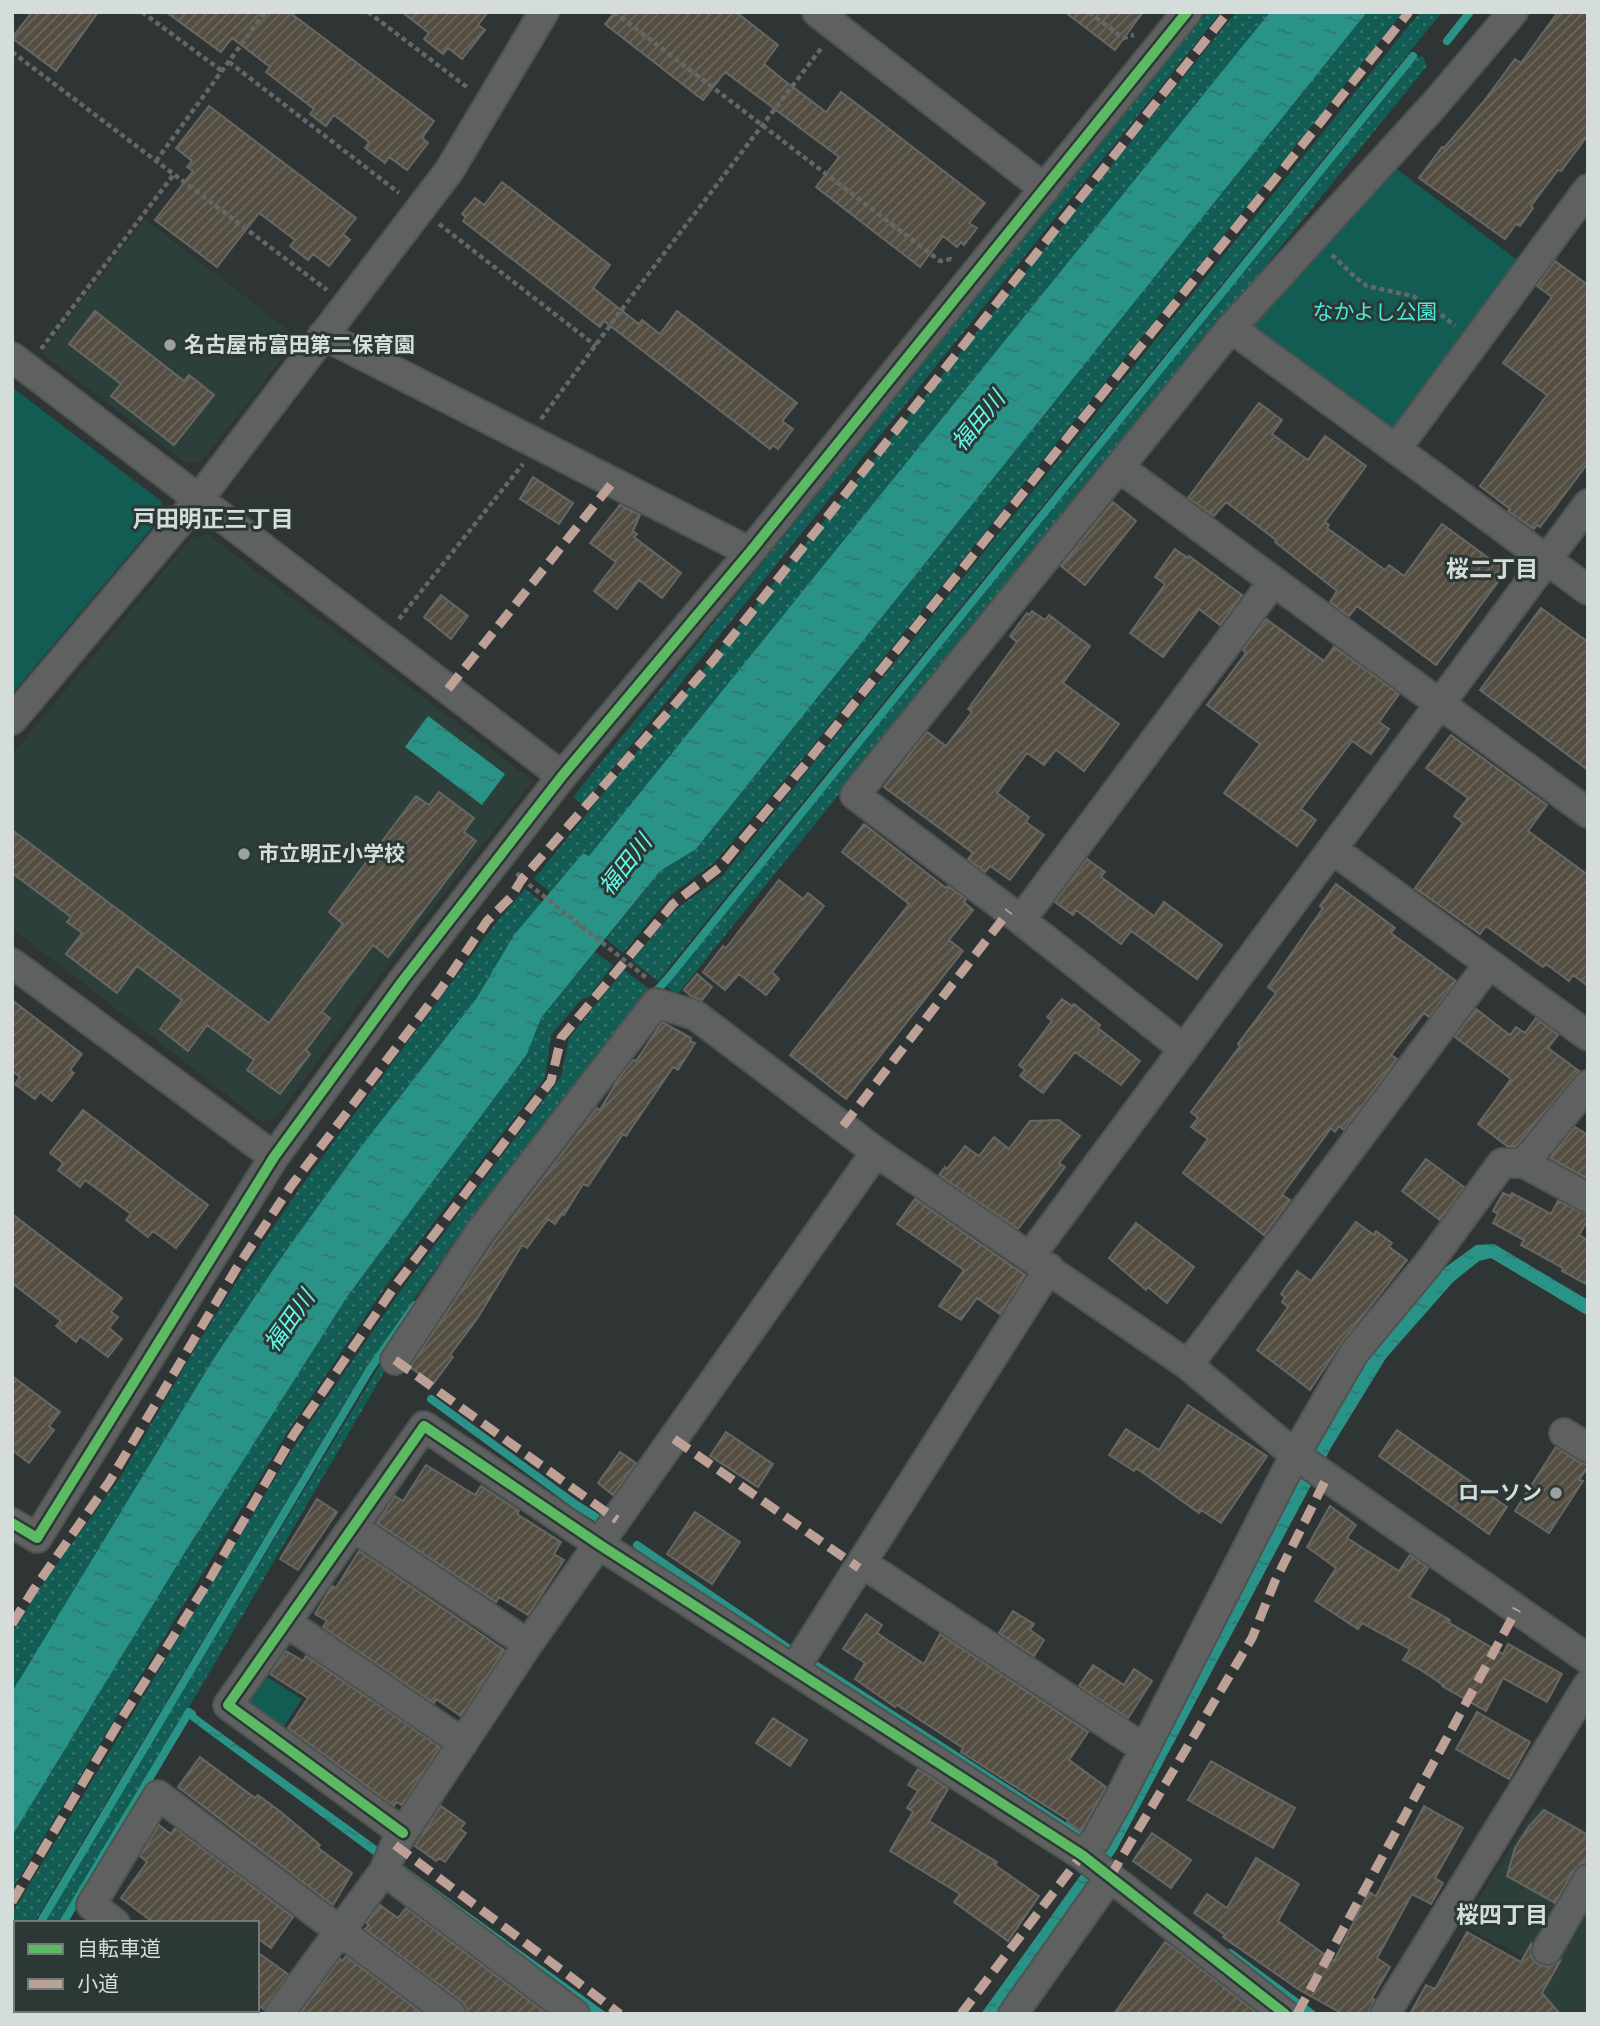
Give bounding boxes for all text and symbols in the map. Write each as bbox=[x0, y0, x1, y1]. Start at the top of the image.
park label: なかよし公園 bbox=[1313, 297, 1437, 325]
place label: 名古屋市富田第二保育園 bbox=[184, 330, 415, 358]
marker: 名古屋市富田第二保育園 bbox=[162, 337, 178, 353]
water label: 福田川 bbox=[943, 381, 1013, 457]
district label: 戸田明正三丁目 bbox=[133, 502, 294, 534]
district label: 桜二丁目 bbox=[1446, 552, 1538, 584]
water label: 福田川 bbox=[590, 825, 660, 901]
place label: 市立明正小学校 bbox=[258, 839, 405, 867]
marker: 市立明正小学校 bbox=[236, 846, 252, 862]
water label: 福田川 bbox=[255, 1281, 323, 1358]
place label: ローソン bbox=[1458, 1478, 1542, 1506]
marker: ローソン bbox=[1548, 1485, 1564, 1501]
district label: 桜四丁目 bbox=[1456, 1898, 1548, 1930]
legend bbox=[14, 1921, 259, 2012]
text: 自転車道 bbox=[77, 1934, 161, 1962]
text: 小道 bbox=[77, 1969, 119, 1997]

